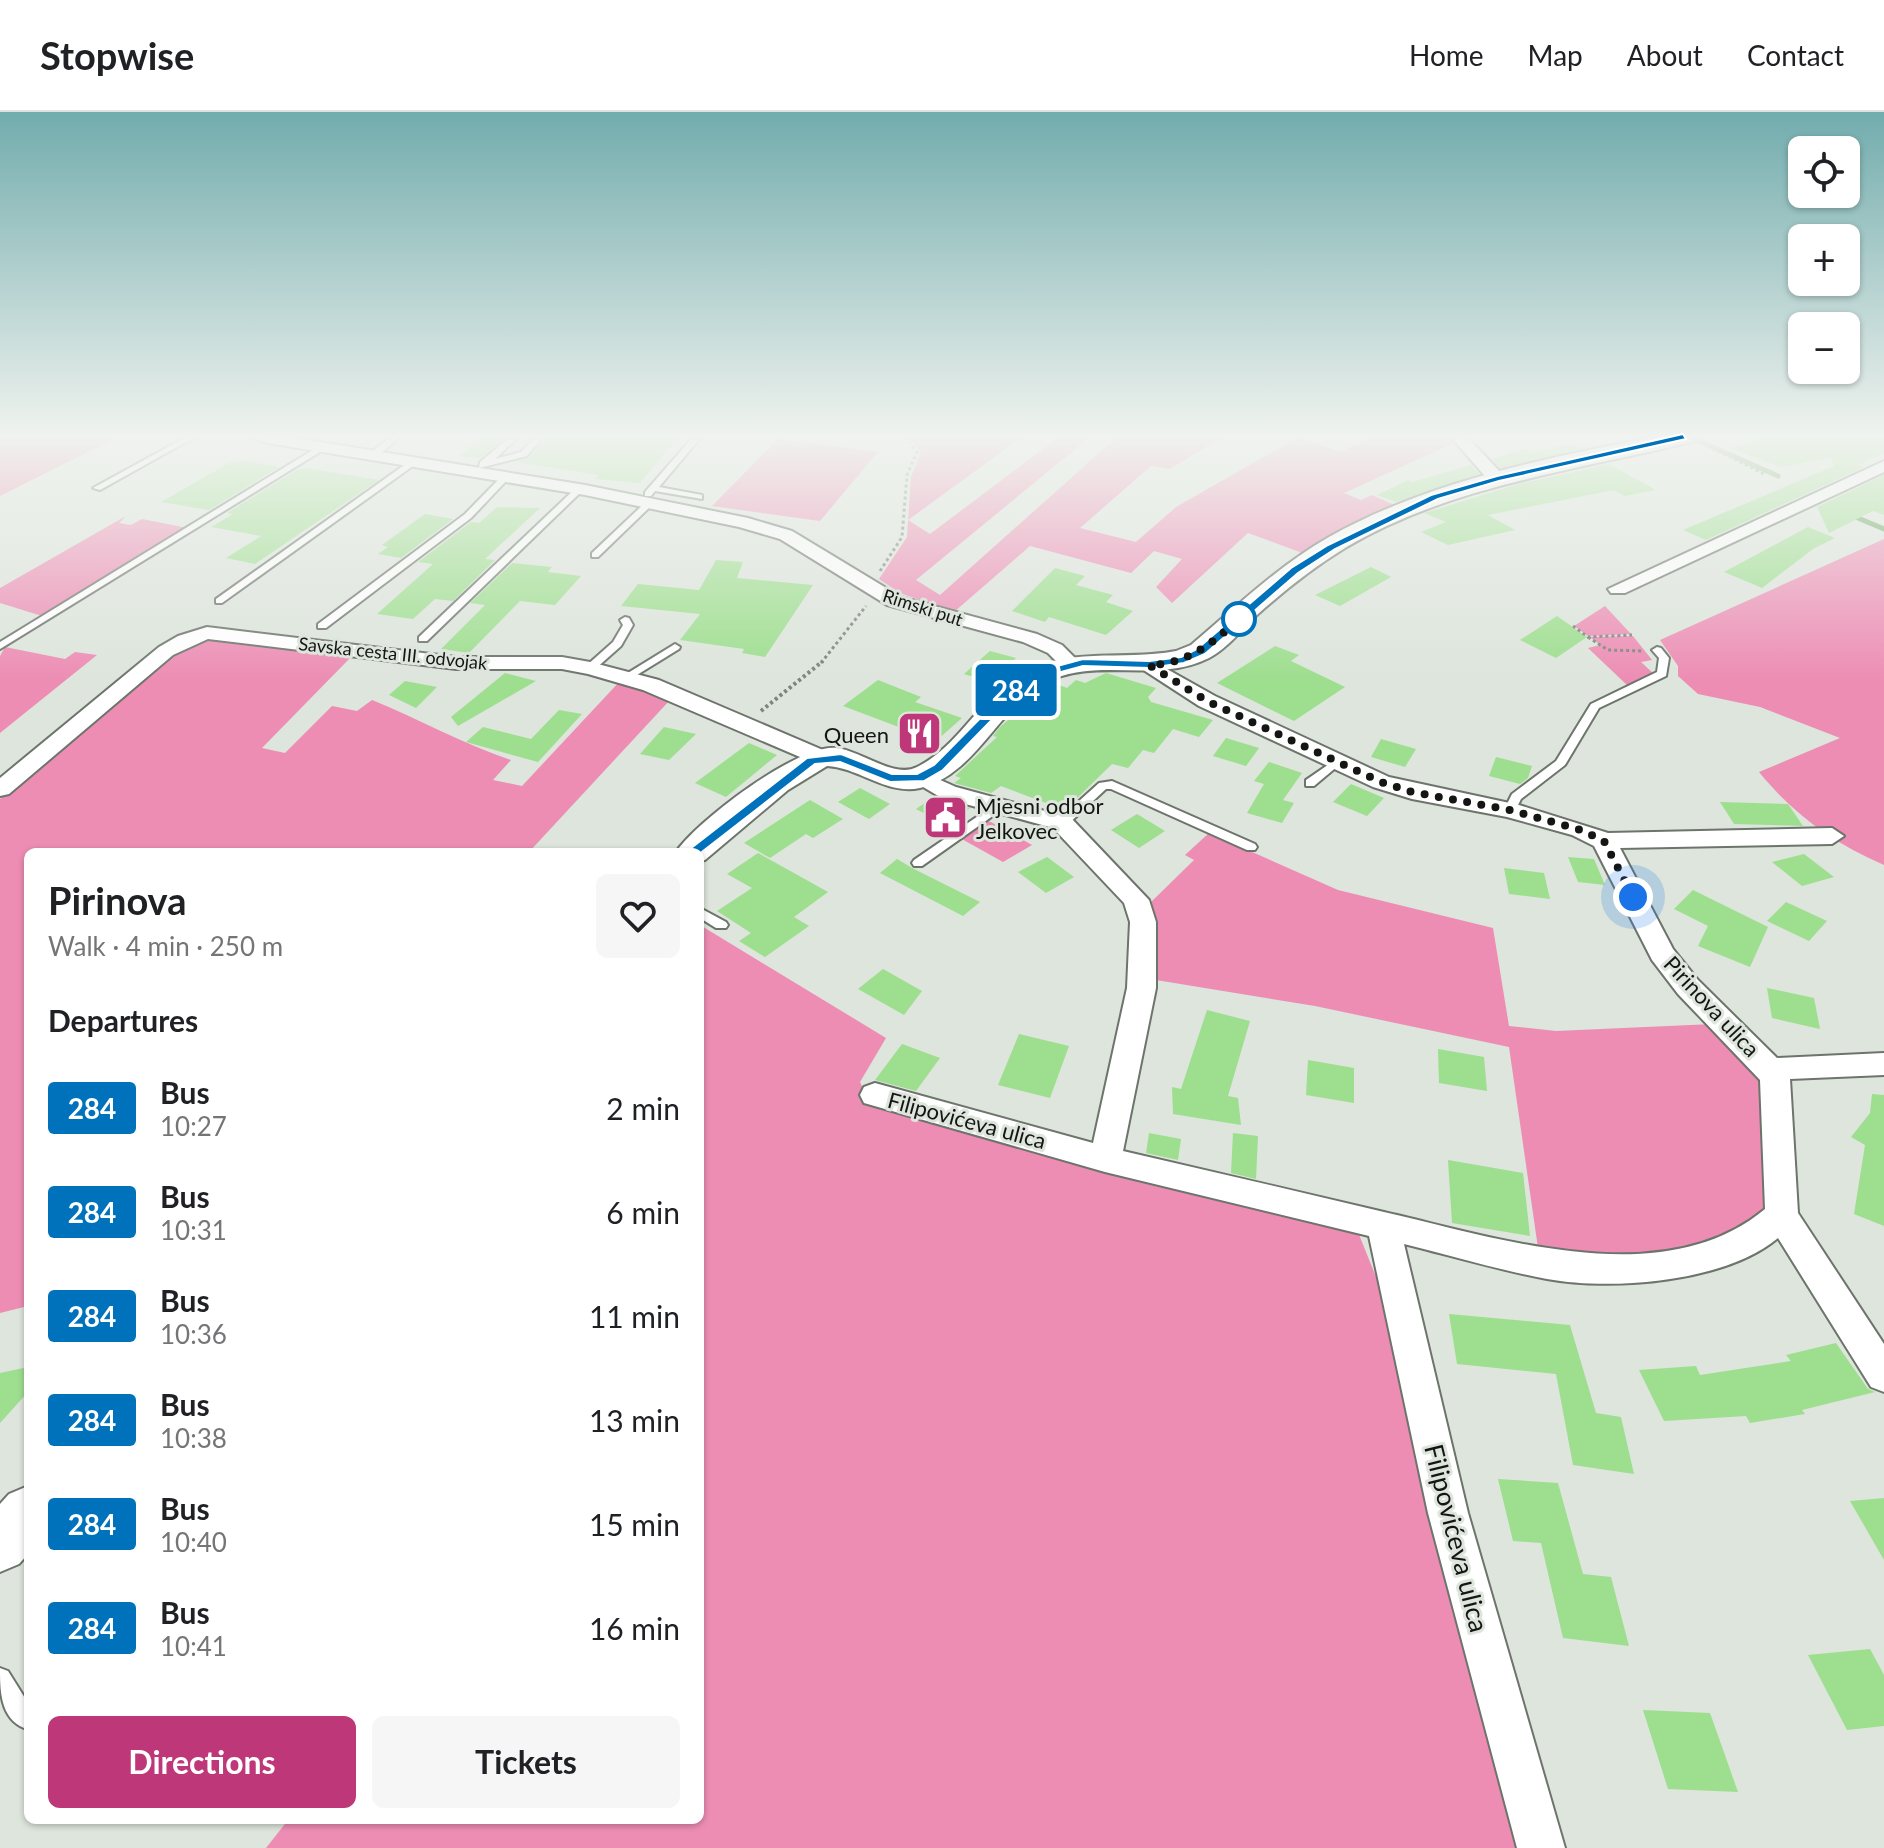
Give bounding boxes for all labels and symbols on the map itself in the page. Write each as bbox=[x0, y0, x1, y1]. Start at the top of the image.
street label: Rimski put bbox=[880, 584, 966, 630]
unlabelled marker bbox=[1222, 602, 1256, 636]
street label: Savska cesta III. odvojak bbox=[298, 632, 489, 674]
line badge: 284 bbox=[970, 664, 1062, 716]
restaurant icon: Queen bbox=[896, 710, 944, 758]
place label: Queen bbox=[824, 721, 889, 748]
place label: Mjesni odbor Jelkovec bbox=[976, 792, 1103, 844]
public building icon: Mjesni odbor Jelkovec bbox=[921, 794, 969, 842]
your location bbox=[1613, 877, 1653, 917]
street label: Pirinova ulica bbox=[1658, 950, 1766, 1062]
street label: Filipovićeva ulica bbox=[885, 1086, 1049, 1154]
street label: Filipovićeva ulica bbox=[1418, 1441, 1496, 1635]

